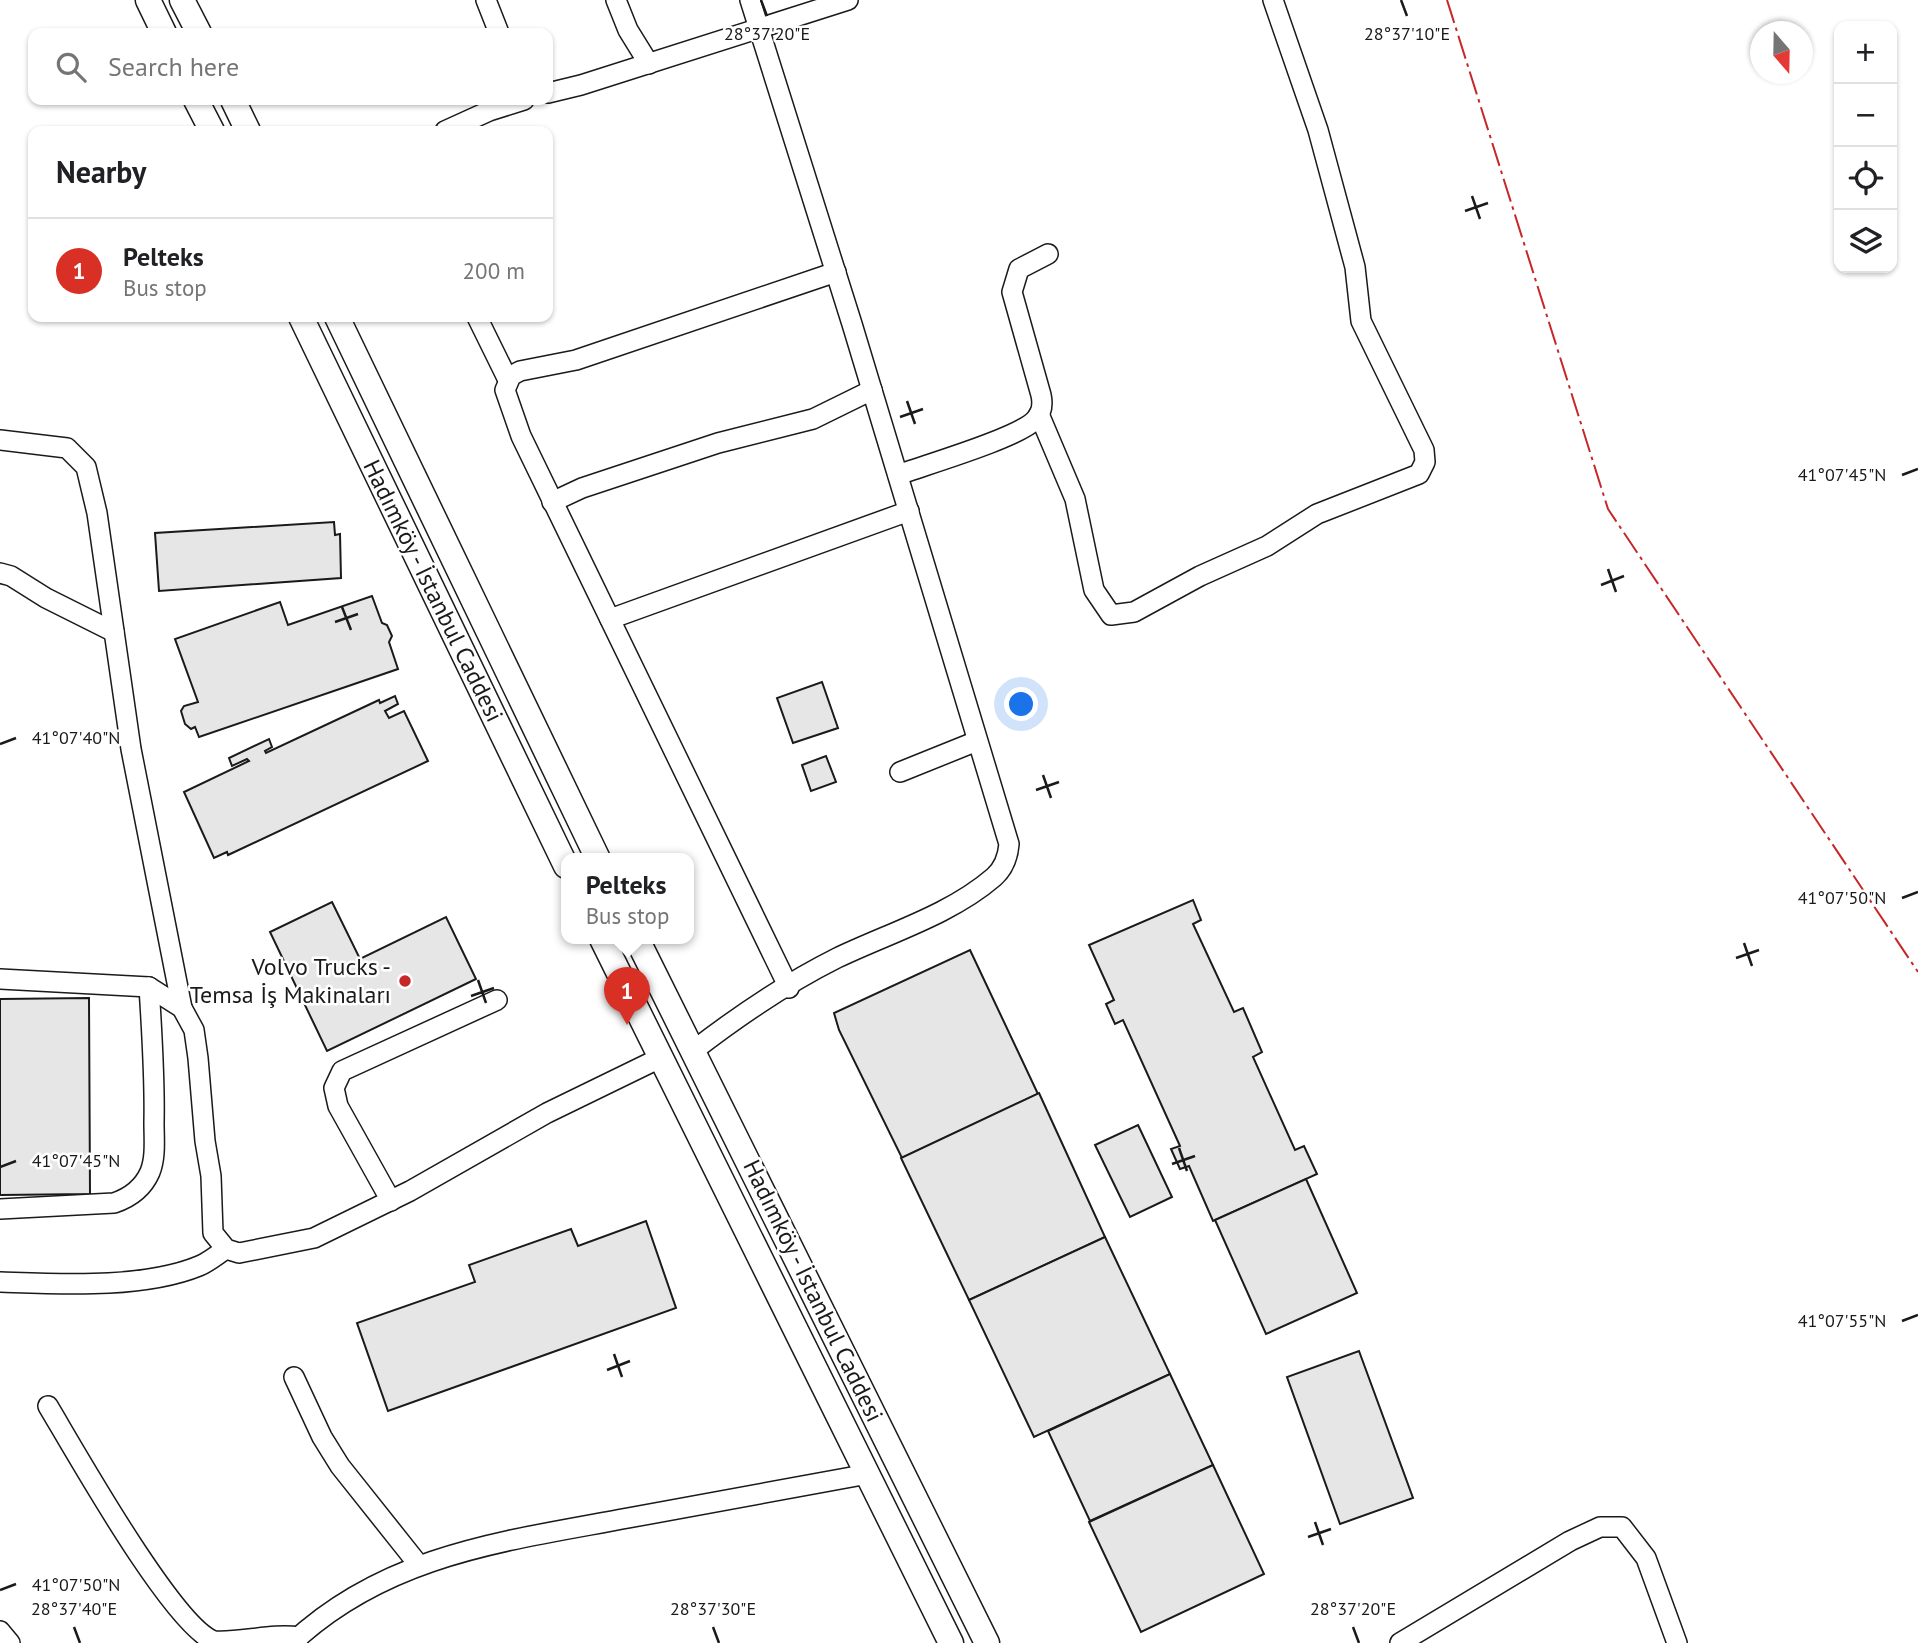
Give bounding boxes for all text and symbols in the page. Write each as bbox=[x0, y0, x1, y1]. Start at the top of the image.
north arrow bbox=[1750, 21, 1813, 84]
map controls bbox=[1834, 21, 1897, 273]
button: + bbox=[1834, 21, 1897, 84]
text: 28°37'20"E bbox=[724, 22, 810, 45]
text: 28°37'10"E bbox=[1364, 22, 1450, 45]
search box bbox=[28, 28, 553, 105]
icon: search bbox=[52, 48, 90, 86]
text: Search here bbox=[108, 50, 239, 83]
button: − bbox=[1834, 84, 1897, 147]
button: locate bbox=[1834, 147, 1897, 210]
text: Nearby bbox=[56, 152, 146, 191]
button: layers bbox=[1834, 210, 1897, 273]
text: Pelteks bbox=[123, 240, 204, 273]
text: 1 bbox=[72, 256, 86, 285]
text: 200 m bbox=[463, 256, 525, 285]
text: Bus stop bbox=[123, 273, 207, 302]
street label: Hadımköy - İstanbul Caddesi bbox=[356, 455, 510, 727]
text: 41°07'45"N bbox=[1798, 463, 1886, 486]
your location bbox=[1004, 687, 1038, 721]
text: 41°07'40"N bbox=[32, 726, 120, 749]
popup bbox=[561, 853, 694, 944]
text: Pelteks bbox=[586, 868, 666, 901]
text: 41°07'50"N bbox=[1798, 886, 1886, 909]
text: Bus stop bbox=[586, 901, 669, 930]
place label: Volvo Trucks - Temsa İş Makinaları bbox=[190, 951, 391, 1010]
pin: 1 bbox=[604, 967, 650, 1025]
marker: Volvo Trucks - Temsa İş Makinaları bbox=[397, 973, 413, 989]
text: 41°07'45"N bbox=[32, 1149, 120, 1172]
street label: Hadımköy - İstanbul Caddesi bbox=[736, 1155, 890, 1427]
text: 41°07'55"N bbox=[1798, 1309, 1886, 1332]
text: 41°07'50"N bbox=[32, 1573, 120, 1596]
text: 28°37'40"E bbox=[31, 1597, 117, 1620]
text: 28°37'30"E bbox=[670, 1597, 756, 1620]
text: 28°37'20"E bbox=[1310, 1597, 1396, 1620]

